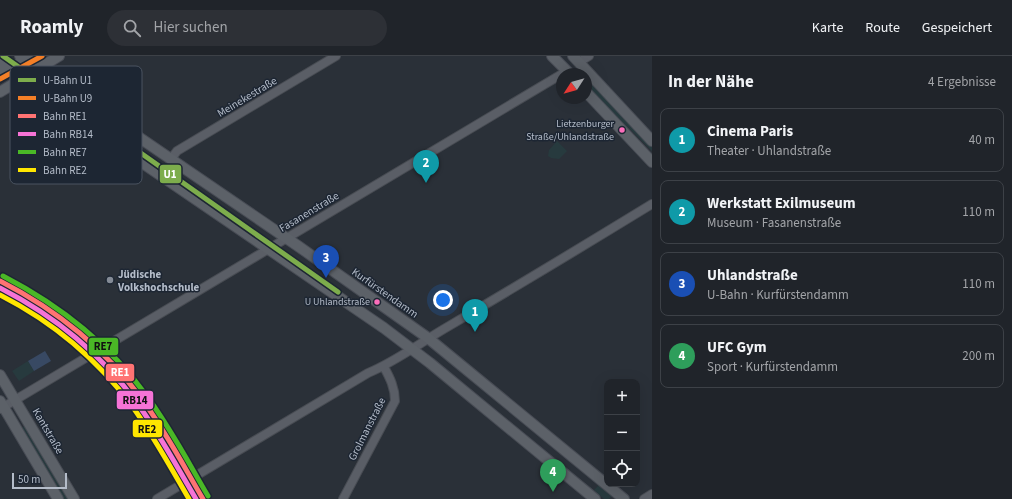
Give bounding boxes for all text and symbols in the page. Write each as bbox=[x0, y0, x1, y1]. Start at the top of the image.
search box bbox=[107, 10, 387, 46]
text: Roamly bbox=[20, 14, 83, 41]
icon: search bbox=[121, 17, 143, 39]
text: Hier suchen bbox=[153, 17, 228, 38]
text: Karte bbox=[812, 18, 843, 38]
text: Route bbox=[865, 18, 900, 38]
text: Gespeichert bbox=[922, 18, 992, 38]
legend bbox=[10, 66, 142, 184]
north arrow bbox=[556, 68, 592, 104]
text: In der Nähe bbox=[668, 70, 754, 94]
text: U-Bahn U1 bbox=[43, 73, 92, 88]
street label: Meinekestraße bbox=[214, 73, 280, 121]
text: 4 Ergebnisse bbox=[928, 73, 996, 91]
text: U-Bahn U9 bbox=[43, 91, 92, 106]
text: Bahn RE1 bbox=[43, 109, 87, 124]
place label: Lietzenburger Straße/Uhlandstraße bbox=[526, 117, 615, 144]
text: Cinema Paris bbox=[707, 121, 793, 142]
marker: Lietzenburger Straße/Uhlandstraße bbox=[617, 125, 627, 135]
text: Bahn RB14 bbox=[43, 127, 93, 142]
text: 1 bbox=[679, 131, 685, 149]
text: 40 m bbox=[969, 131, 995, 149]
text: Theater · Uhlandstraße bbox=[707, 142, 831, 160]
text: Bahn RE7 bbox=[43, 145, 87, 160]
pin: 2 bbox=[413, 150, 439, 183]
text: Bahn RE2 bbox=[43, 163, 87, 178]
line badge: U1 bbox=[159, 164, 182, 184]
text: U1 bbox=[163, 167, 177, 182]
street label: Fasanenstraße bbox=[276, 188, 342, 236]
text: Werkstatt Exilmuseum bbox=[707, 193, 856, 214]
text: 2 bbox=[679, 203, 685, 221]
text: 110 m bbox=[962, 203, 995, 221]
text: Museum · Fasanenstraße bbox=[707, 214, 841, 232]
pin: 3 bbox=[313, 245, 339, 278]
street label: Kurfürstendamm bbox=[349, 264, 421, 322]
text: Uhlandstraße bbox=[707, 265, 798, 286]
place label: Jüdische Volkshochschule bbox=[117, 267, 200, 295]
marker: Jüdische Volkshochschule bbox=[105, 275, 115, 285]
text: 3 bbox=[679, 275, 685, 293]
text: 110 m bbox=[962, 275, 995, 293]
text: U-Bahn · Kurfürstendamm bbox=[707, 286, 849, 304]
your location bbox=[433, 290, 453, 310]
place label: U Uhlandstraße bbox=[305, 295, 370, 309]
marker: U Uhlandstraße bbox=[372, 297, 382, 307]
pin: 1 bbox=[462, 299, 488, 332]
line badge: RE7 bbox=[88, 337, 119, 356]
text: UFC Gym bbox=[707, 337, 767, 358]
text: RE7 bbox=[94, 339, 112, 354]
text: 4 bbox=[679, 347, 685, 365]
text: 200 m bbox=[962, 347, 995, 365]
text: Sport · Kurfürstendamm bbox=[707, 358, 838, 376]
line badge: RE1 bbox=[105, 363, 135, 382]
text: RE1 bbox=[111, 365, 129, 380]
map controls bbox=[604, 379, 640, 487]
button: + bbox=[604, 379, 640, 415]
line badge: RB14 bbox=[116, 390, 154, 410]
text: RB14 bbox=[122, 393, 148, 408]
street label: Grolmanstraße bbox=[345, 394, 390, 463]
street label: Kantstraße bbox=[29, 405, 67, 457]
button: − bbox=[604, 415, 640, 451]
line badge: RE2 bbox=[132, 419, 163, 438]
text: RE2 bbox=[138, 422, 156, 437]
button: locate bbox=[604, 451, 640, 487]
pin: 4 bbox=[540, 459, 566, 492]
scale bar bbox=[12, 471, 67, 490]
text: 50 m bbox=[18, 472, 40, 487]

